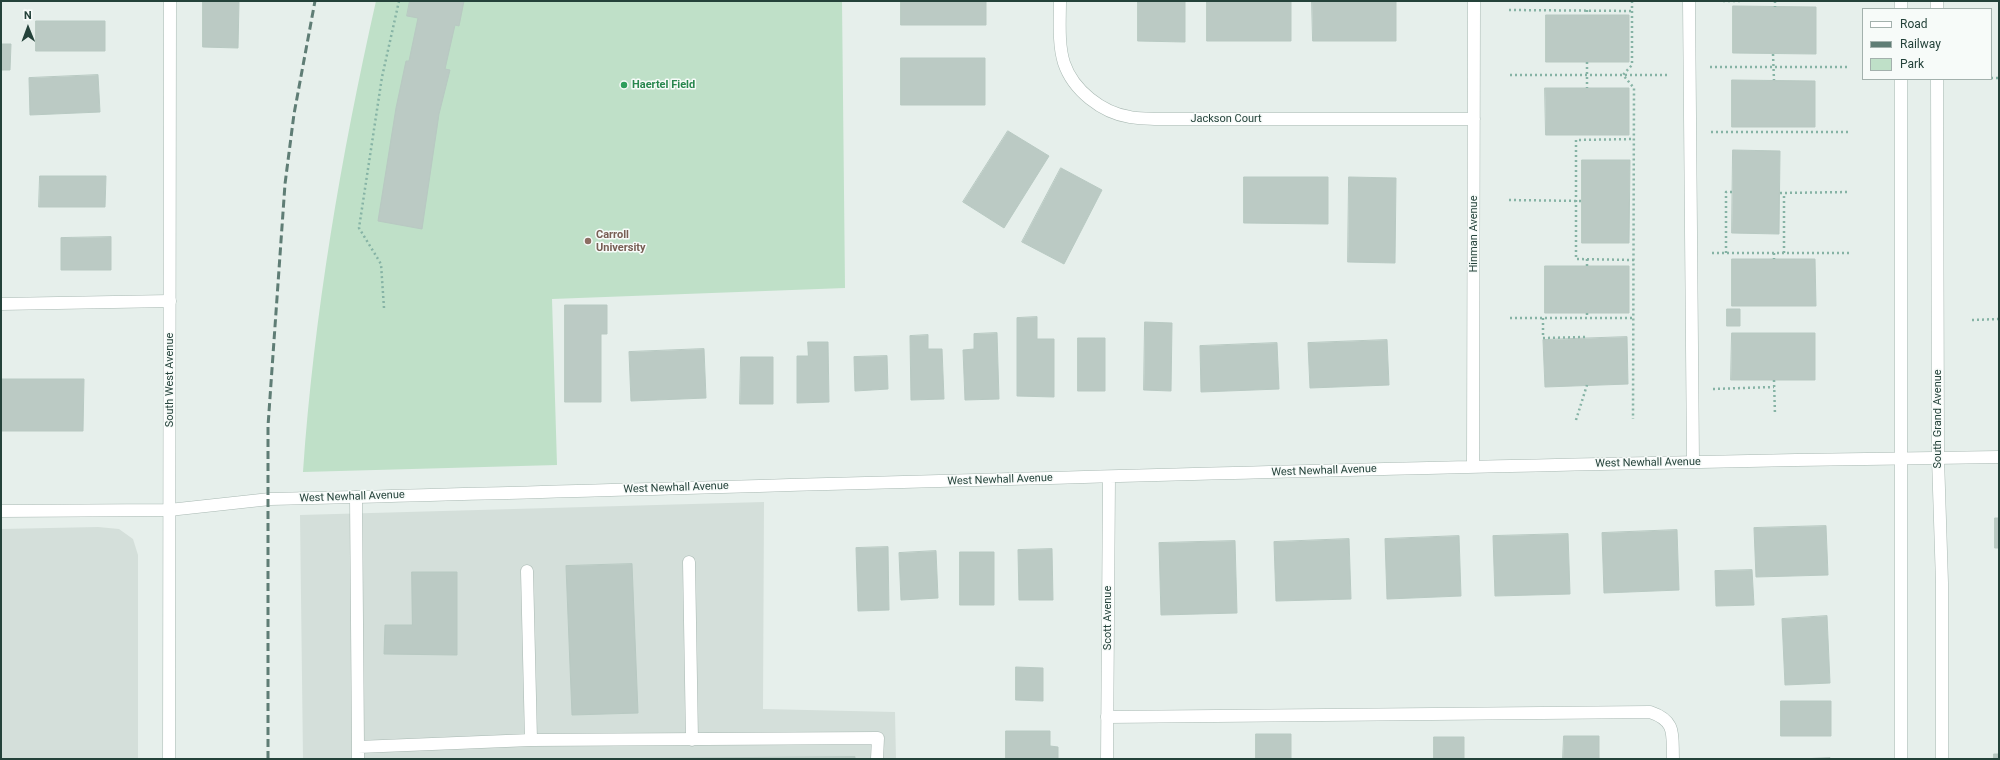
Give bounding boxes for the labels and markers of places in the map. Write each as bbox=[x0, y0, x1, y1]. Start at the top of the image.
place label: Haertel Field bbox=[632, 78, 695, 92]
marker: Haertel Field bbox=[619, 80, 629, 90]
place label: Carroll University bbox=[596, 228, 646, 254]
marker: Carroll University bbox=[583, 236, 593, 246]

